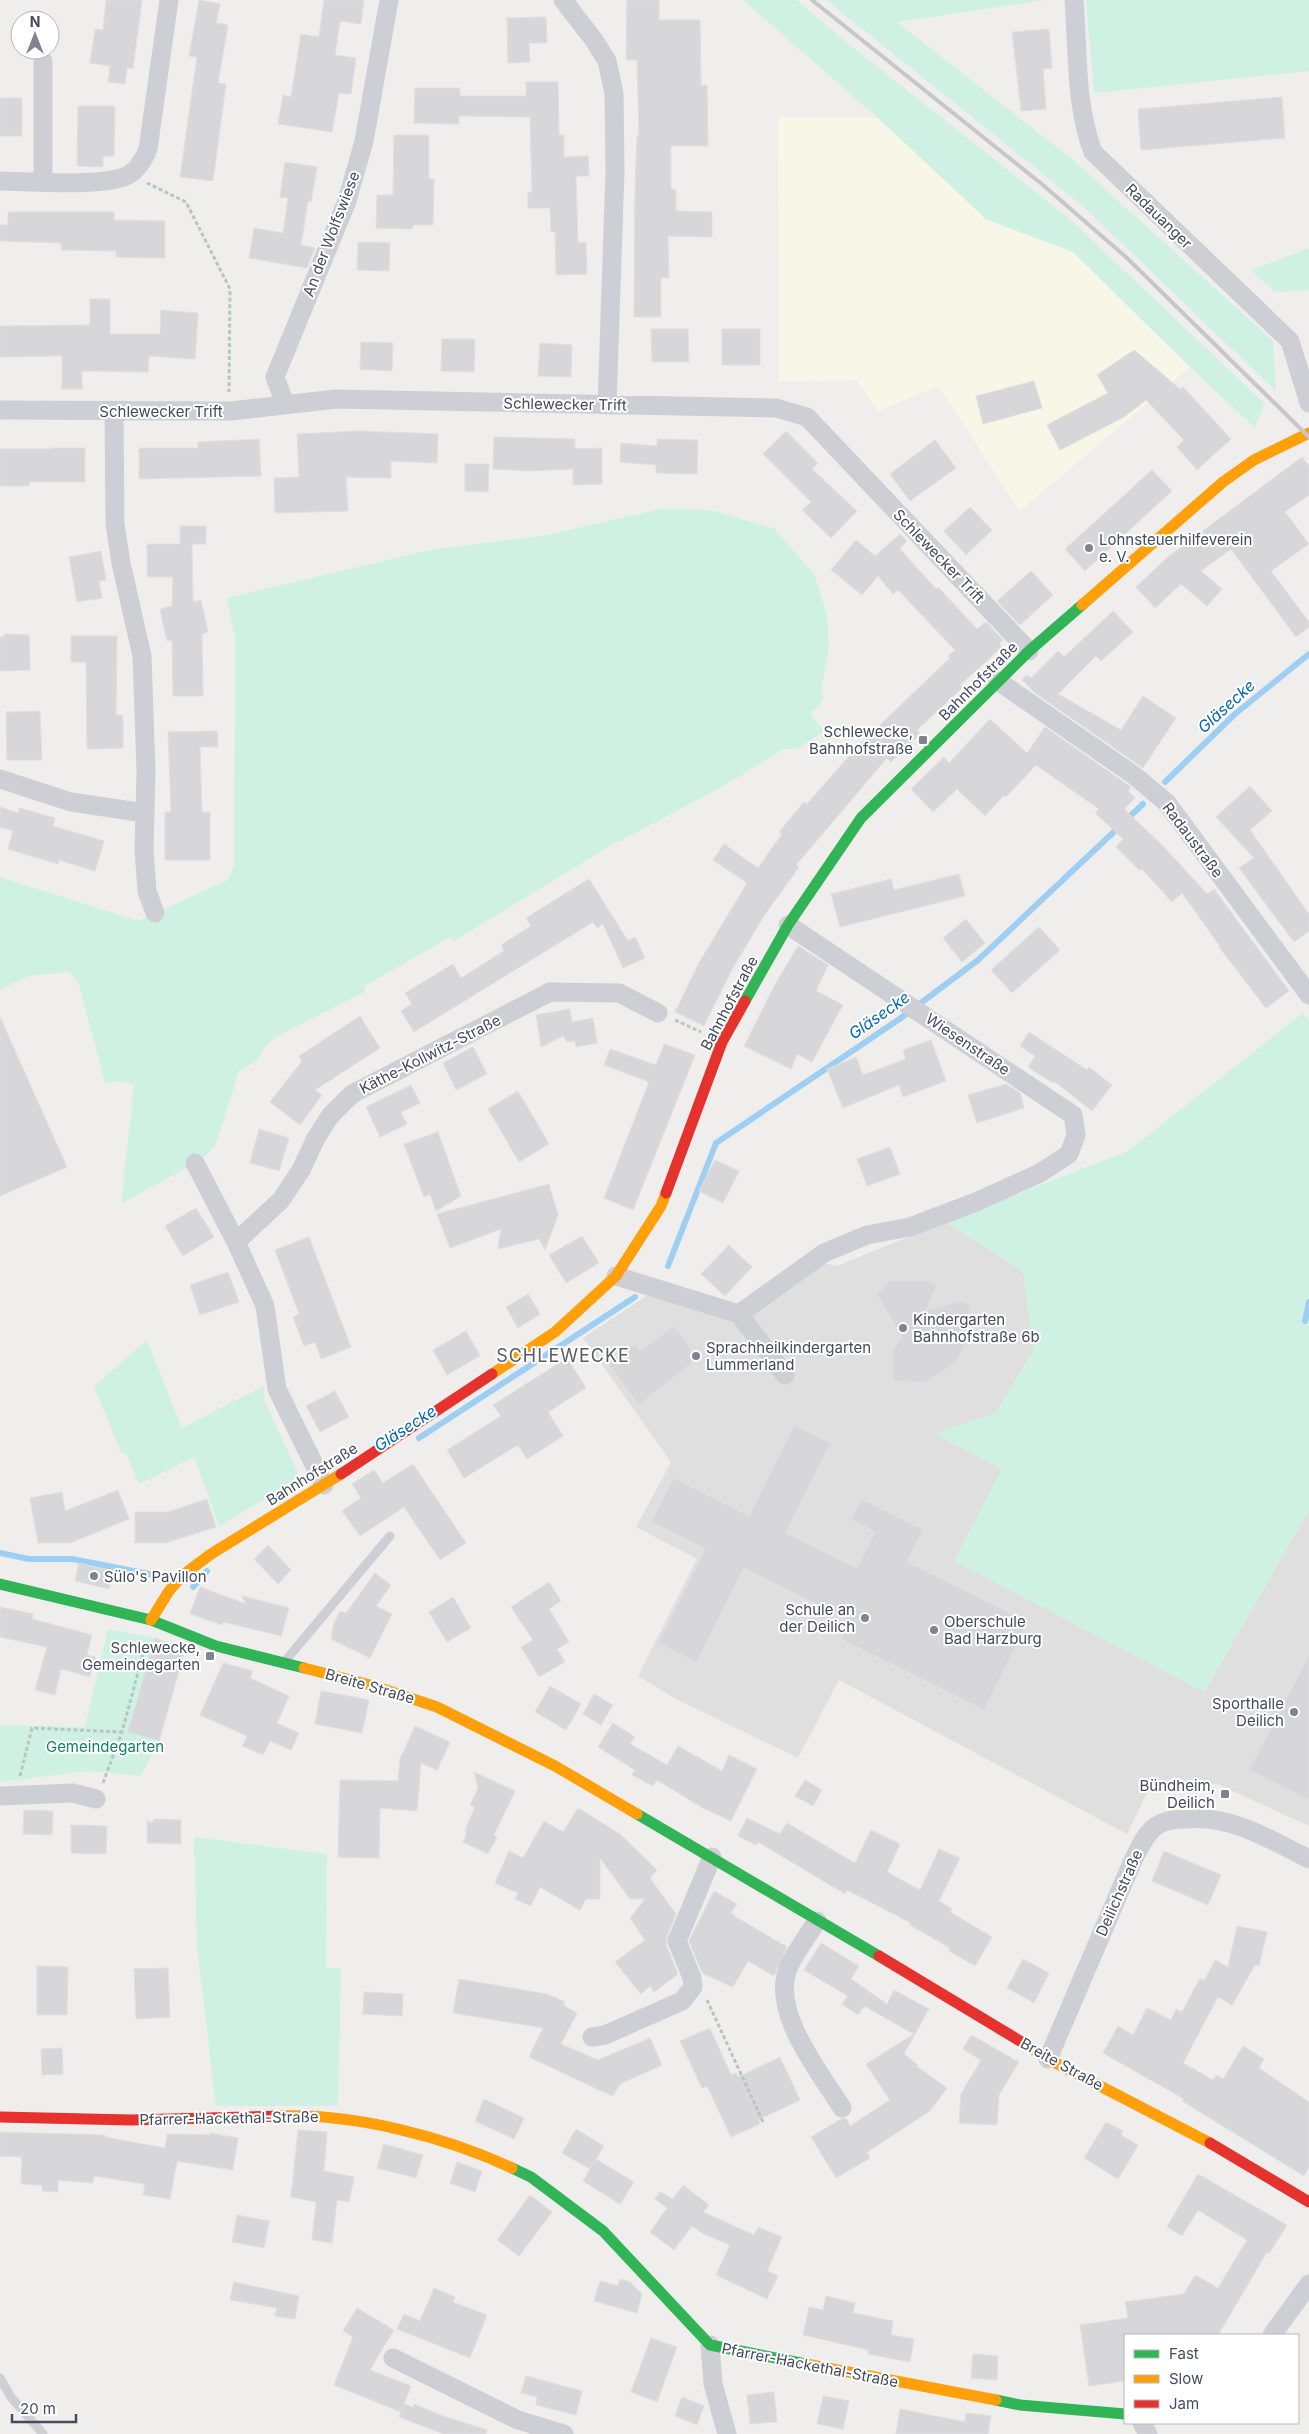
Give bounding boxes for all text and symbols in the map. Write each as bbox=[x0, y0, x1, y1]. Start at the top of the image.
north arrow bbox=[10, 10, 60, 60]
text: N bbox=[30, 13, 40, 30]
street label: An der Wolfswiese bbox=[298, 169, 364, 299]
street label: Radauanger bbox=[1122, 180, 1197, 253]
street label: Schlewecker Trift bbox=[503, 393, 627, 415]
street label: Schlewecker Trift bbox=[99, 402, 223, 421]
street label: Schlewecker Trift bbox=[889, 505, 989, 607]
place label: Lohnsteuerhilfeverein e. V. bbox=[1099, 530, 1252, 566]
marker: Lohnsteuerhilfeverein e. V. bbox=[1083, 542, 1095, 554]
street label: Bahnhofstraße bbox=[935, 638, 1021, 724]
water label: Gläsecke bbox=[1193, 675, 1259, 737]
place label: Schlewecke, Bahnhofstraße bbox=[809, 722, 913, 758]
marker: Schlewecke, Bahnhofstraße bbox=[917, 734, 929, 746]
street label: Radaustraße bbox=[1159, 799, 1227, 881]
street label: Bahnhofstraße bbox=[696, 953, 762, 1053]
water label: Gläsecke bbox=[845, 987, 913, 1043]
street label: Wiesenstraße bbox=[922, 1009, 1014, 1079]
street label: Käthe-Kollwitz-Straße bbox=[356, 1010, 504, 1098]
place label: Kindergarten Bahnhofstraße 6b bbox=[913, 1310, 1040, 1346]
marker: Kindergarten Bahnhofstraße 6b bbox=[897, 1322, 909, 1334]
place label: Sprachheilkindergarten Lummerland bbox=[706, 1338, 871, 1374]
district label: SCHLEWECKE bbox=[496, 1345, 630, 1366]
marker: Sprachheilkindergarten Lummerland bbox=[690, 1350, 702, 1362]
water label: Gläsecke bbox=[370, 1401, 440, 1455]
street label: Bahnhofstraße bbox=[263, 1438, 361, 1510]
place label: Sülo's Pavillon bbox=[104, 1567, 207, 1586]
marker: Sülo's Pavillon bbox=[88, 1570, 100, 1582]
place label: Schule an der Deilich bbox=[779, 1600, 855, 1636]
marker: Schule an der Deilich bbox=[859, 1612, 871, 1624]
place label: Oberschule Bad Harzburg bbox=[944, 1612, 1042, 1648]
marker: Oberschule Bad Harzburg bbox=[928, 1624, 940, 1636]
place label: Schlewecke, Gemeindegarten bbox=[82, 1638, 200, 1674]
marker: Schlewecke, Gemeindegarten bbox=[204, 1650, 216, 1662]
street label: Breite Straße bbox=[323, 1664, 417, 1708]
place label: Sporthalle Deilich bbox=[1212, 1694, 1284, 1730]
marker: Sporthalle Deilich bbox=[1288, 1706, 1300, 1718]
park label: Gemeindegarten bbox=[46, 1737, 164, 1756]
place label: Bündheim, Deilich bbox=[1140, 1776, 1215, 1812]
marker: Bündheim, Deilich bbox=[1219, 1788, 1231, 1800]
street label: Deilichstraße bbox=[1091, 1847, 1147, 1939]
street label: Breite Straße bbox=[1017, 2033, 1107, 2095]
street label: Pfarrer-Hackethal-Straße bbox=[139, 2107, 319, 2129]
legend bbox=[1124, 2334, 1299, 2424]
street label: Pfarrer-Hackethal-Straße bbox=[720, 2339, 900, 2391]
text: Fast bbox=[1169, 2344, 1199, 2363]
text: Slow bbox=[1169, 2369, 1203, 2388]
scale bar bbox=[12, 2392, 76, 2424]
text: Jam bbox=[1169, 2394, 1199, 2413]
text: 20 m bbox=[20, 2399, 56, 2418]

